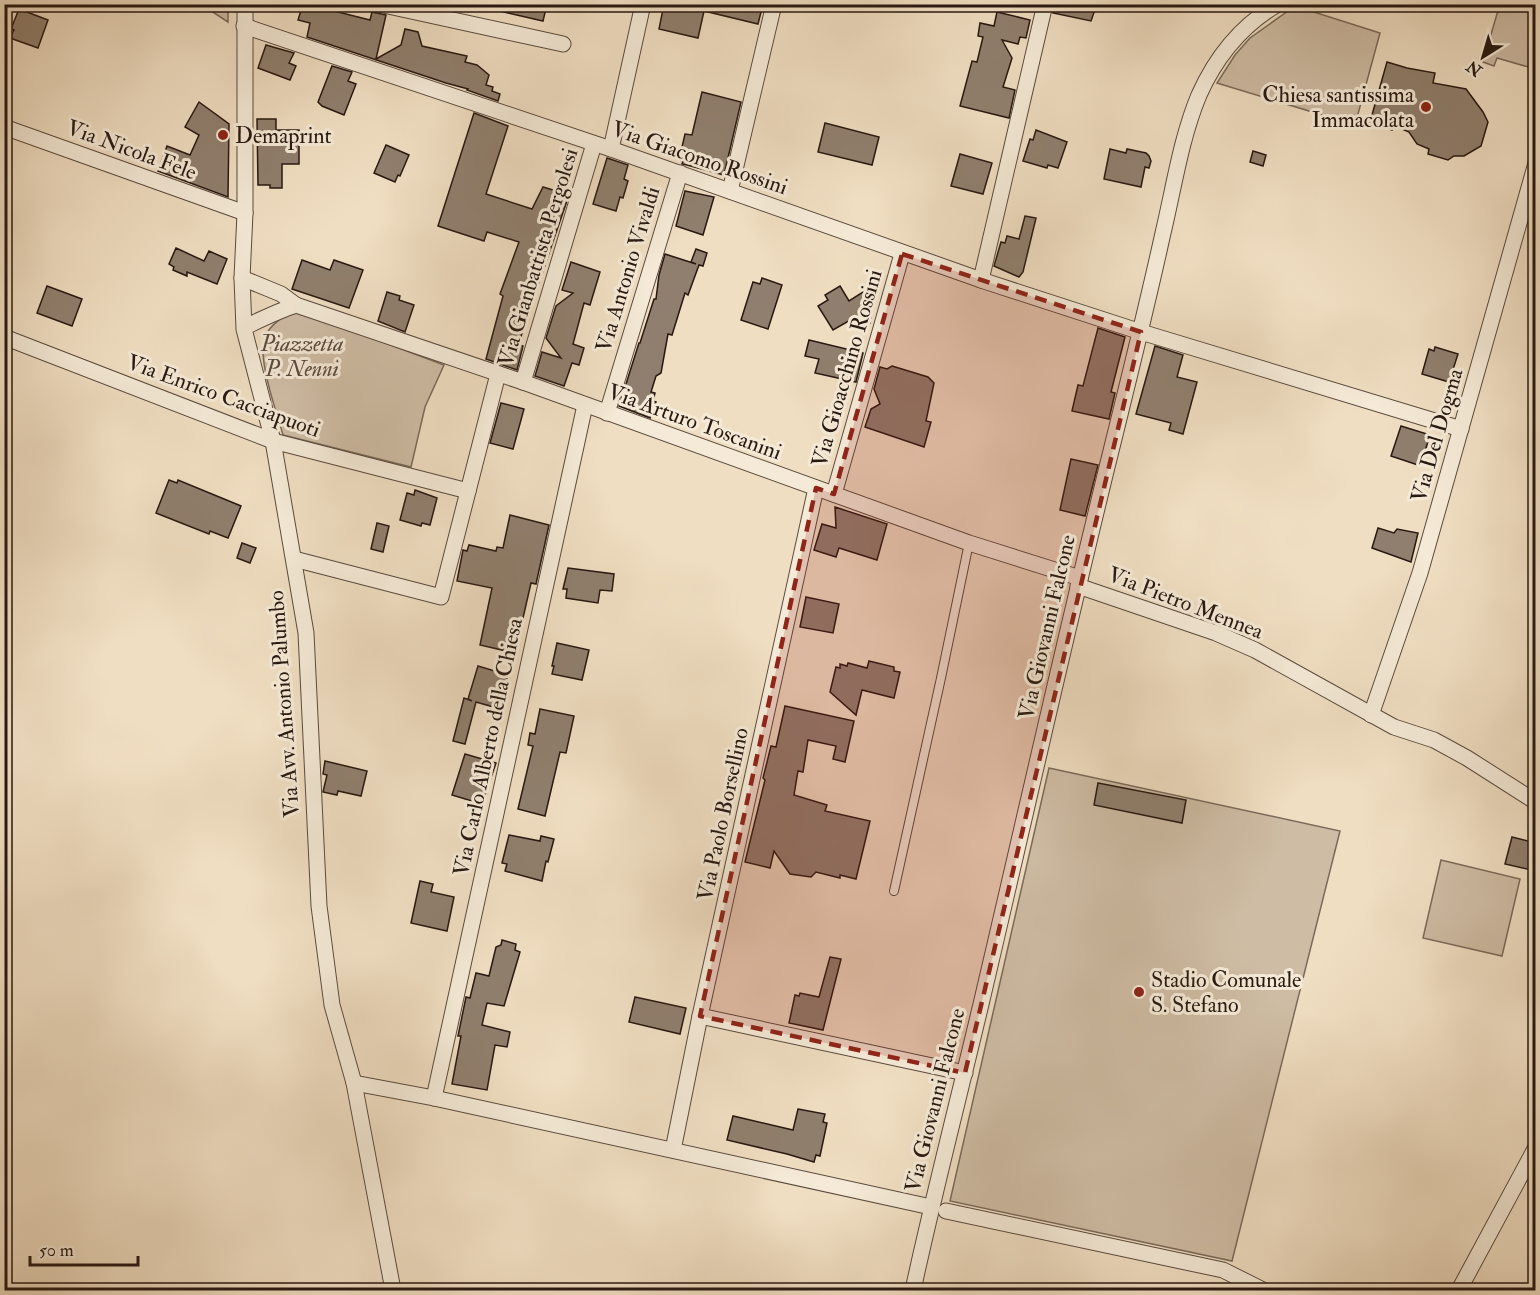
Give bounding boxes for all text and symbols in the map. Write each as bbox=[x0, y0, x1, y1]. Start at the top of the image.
north arrow bbox=[1453, 27, 1513, 87]
text: N bbox=[1462, 55, 1487, 81]
place label: Chiesa santissima Immacolata bbox=[1262, 81, 1415, 134]
marker: Chiesa santissima Immacolata bbox=[1419, 100, 1433, 114]
street label: Via Nicola Fele bbox=[63, 114, 200, 186]
street label: Via Giacomo Rossini bbox=[608, 115, 791, 201]
place label: Demaprint bbox=[235, 122, 332, 151]
marker: Demaprint bbox=[216, 128, 230, 142]
street label: Via Gianbattista Pergolesi bbox=[491, 145, 585, 370]
street label: Via Antonio Vivaldi bbox=[589, 183, 667, 356]
street label: Via Gioacchino Rossini bbox=[805, 266, 889, 471]
park label: Piazzetta P. Nenni bbox=[260, 330, 343, 383]
street label: Via Enrico Cacciapuoti bbox=[123, 348, 324, 445]
street label: Via Del Dogma bbox=[1405, 364, 1470, 505]
street label: Via Arturo Toscanini bbox=[604, 377, 786, 466]
street label: Via Giovanni Falcone bbox=[1012, 532, 1082, 722]
street label: Via Pietro Mennea bbox=[1104, 560, 1268, 646]
street label: Via Avv. Antonio Palumbo bbox=[262, 589, 306, 818]
street label: Via Carlo Alberto della Chiesa bbox=[447, 615, 529, 879]
street label: Via Paolo Borsellino bbox=[691, 725, 755, 903]
place label: Stadio Comunale S. Stefano bbox=[1151, 966, 1301, 1019]
marker: Stadio Comunale S. Stefano bbox=[1132, 985, 1146, 999]
street label: Via Giovanni Falcone bbox=[899, 1005, 971, 1195]
scale bar bbox=[30, 1229, 138, 1267]
text: 50 m bbox=[39, 1239, 74, 1262]

